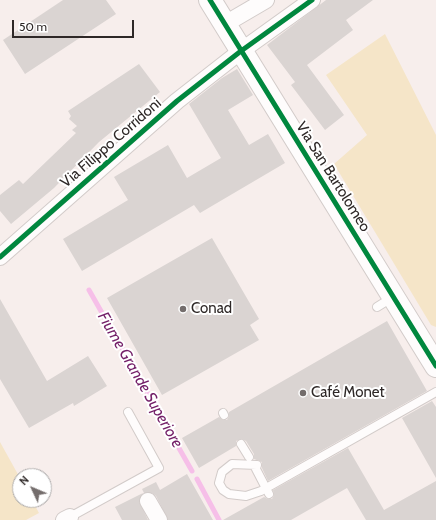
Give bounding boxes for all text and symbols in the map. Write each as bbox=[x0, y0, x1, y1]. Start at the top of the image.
scale bar bbox=[14, 12, 136, 38]
text: 50 m bbox=[19, 19, 47, 34]
street label: Via Filippo Corridoni bbox=[57, 94, 165, 192]
street label: Via San Bartolomeo bbox=[292, 119, 374, 235]
place label: Conad bbox=[191, 300, 232, 318]
marker: Conad bbox=[178, 304, 188, 314]
water label: Fiume Grande Superiore bbox=[93, 309, 187, 451]
place label: Café Monet bbox=[311, 384, 385, 402]
marker: Café Monet bbox=[298, 388, 308, 398]
north arrow bbox=[12, 468, 52, 508]
text: N bbox=[16, 473, 32, 488]

